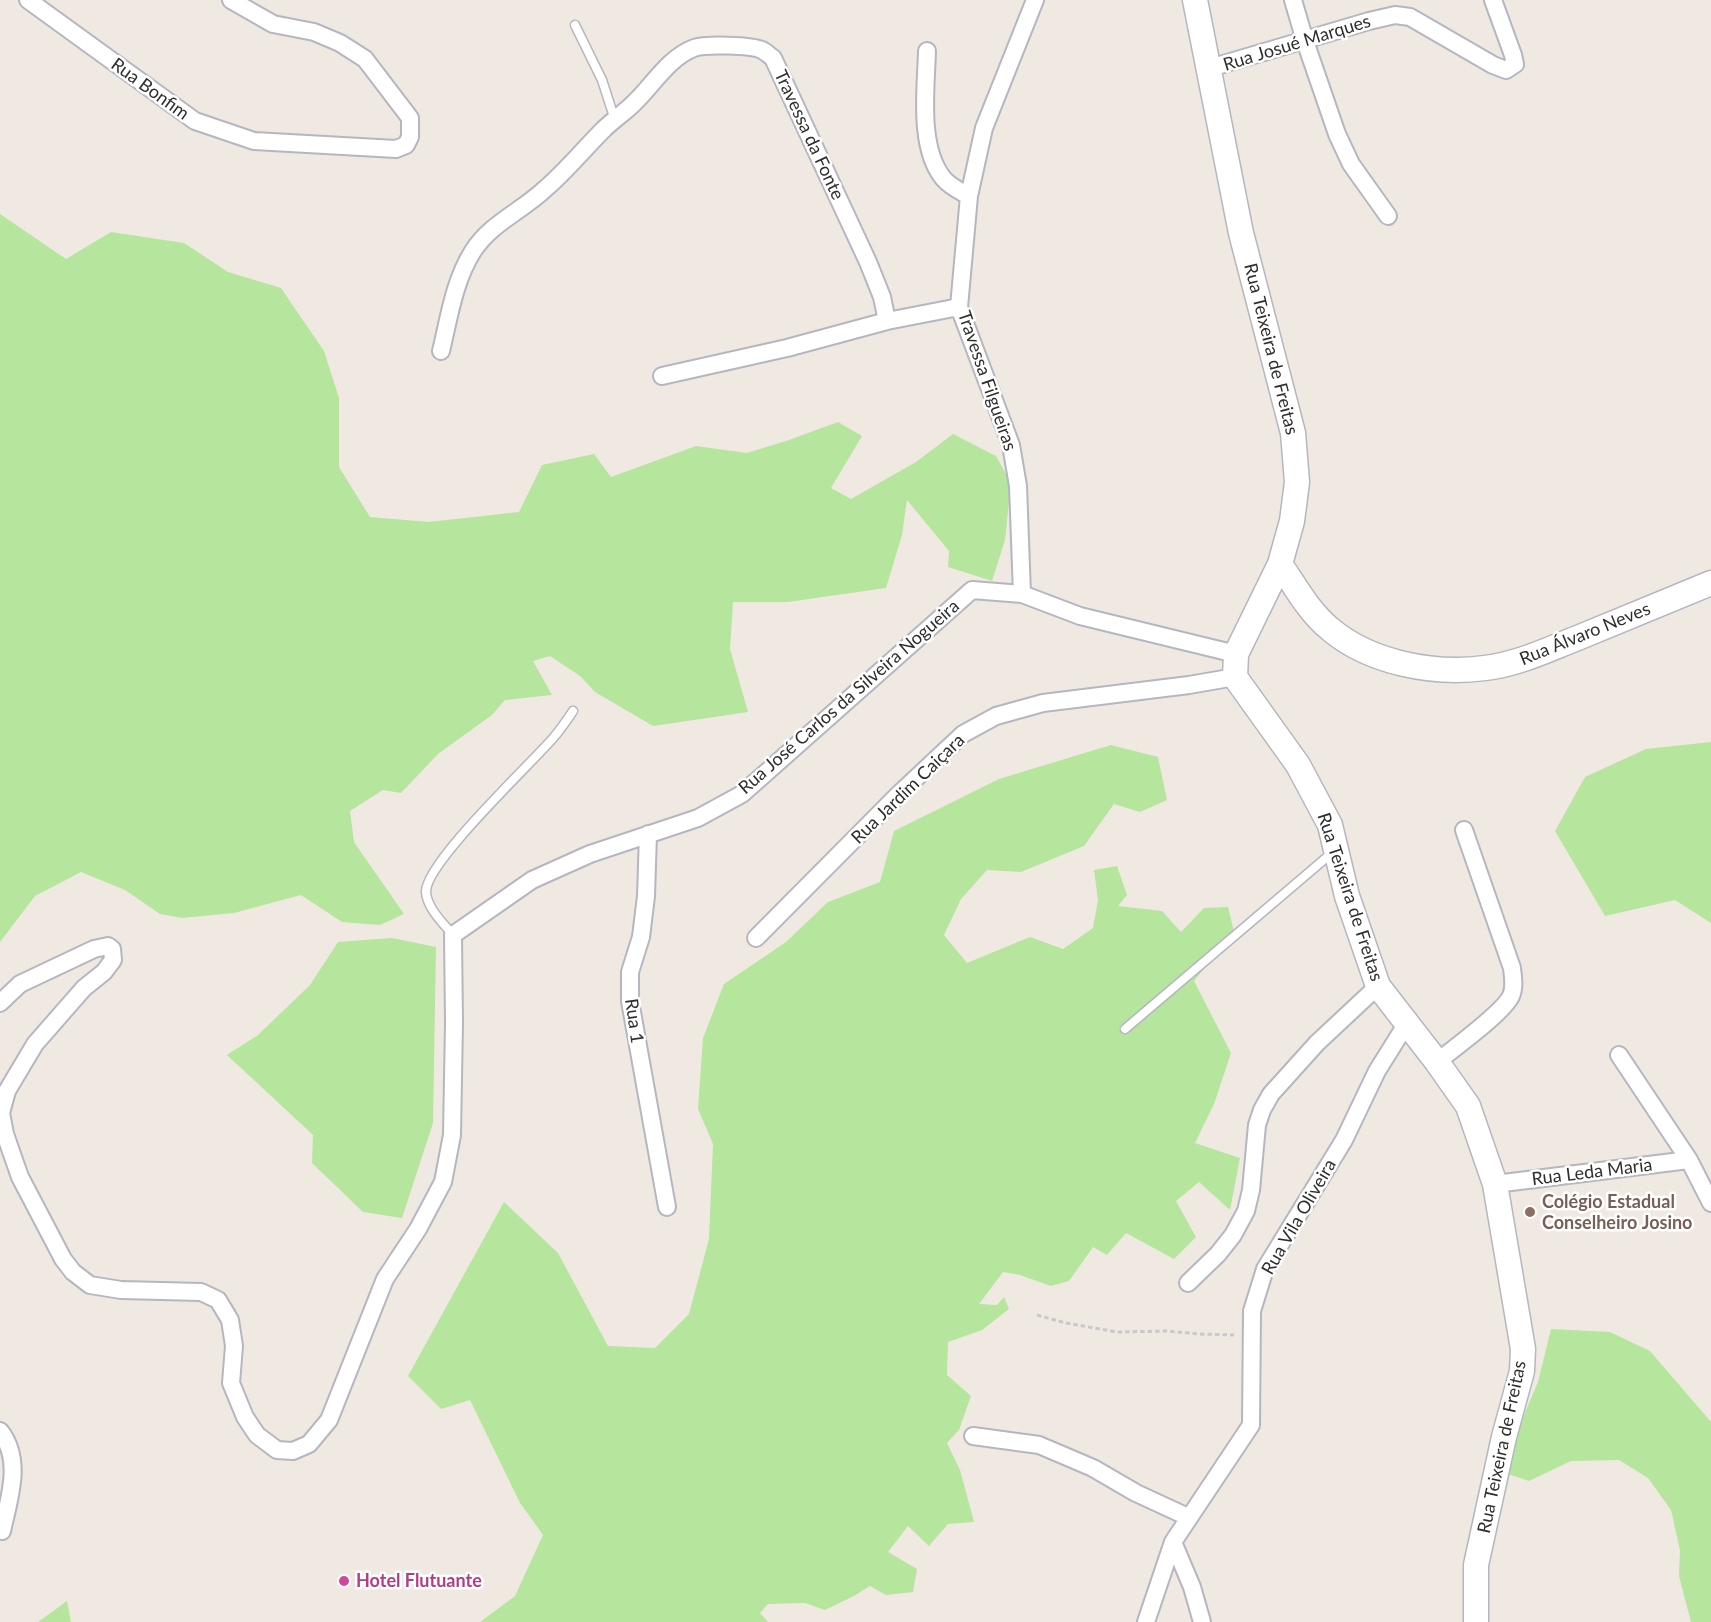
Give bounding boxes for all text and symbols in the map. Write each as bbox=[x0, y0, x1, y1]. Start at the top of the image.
street label: Rua Josué Marques bbox=[1221, 10, 1373, 76]
street label: Rua Bonfim bbox=[107, 53, 193, 125]
street label: Travessa da Fonte bbox=[770, 67, 848, 203]
street label: Rua Teixeira de Freitas bbox=[1239, 261, 1303, 437]
street label: Travessa Filgueiras bbox=[953, 308, 1021, 454]
street label: Rua José Carlos da Silveira Nogueira bbox=[734, 595, 964, 799]
street label: Rua Álvaro Neves bbox=[1517, 598, 1653, 670]
street label: Rua Jardim Caiçara bbox=[847, 730, 969, 848]
street label: Rua Teixeira de Freitas bbox=[1313, 810, 1387, 984]
street label: Rua 1 bbox=[620, 997, 648, 1045]
street label: Rua Leda Maria bbox=[1530, 1154, 1654, 1190]
street label: Rua Vila Oliveira bbox=[1257, 1155, 1341, 1279]
place label: Colégio Estadual Conselheiro Josino bbox=[1542, 1191, 1692, 1234]
marker: Colégio Estadual Conselheiro Josino bbox=[1523, 1205, 1537, 1219]
street label: Rua Teixeira de Freitas bbox=[1473, 1359, 1531, 1535]
place label: Hotel Flutuante bbox=[356, 1570, 482, 1592]
marker: Hotel Flutuante bbox=[337, 1574, 351, 1588]

